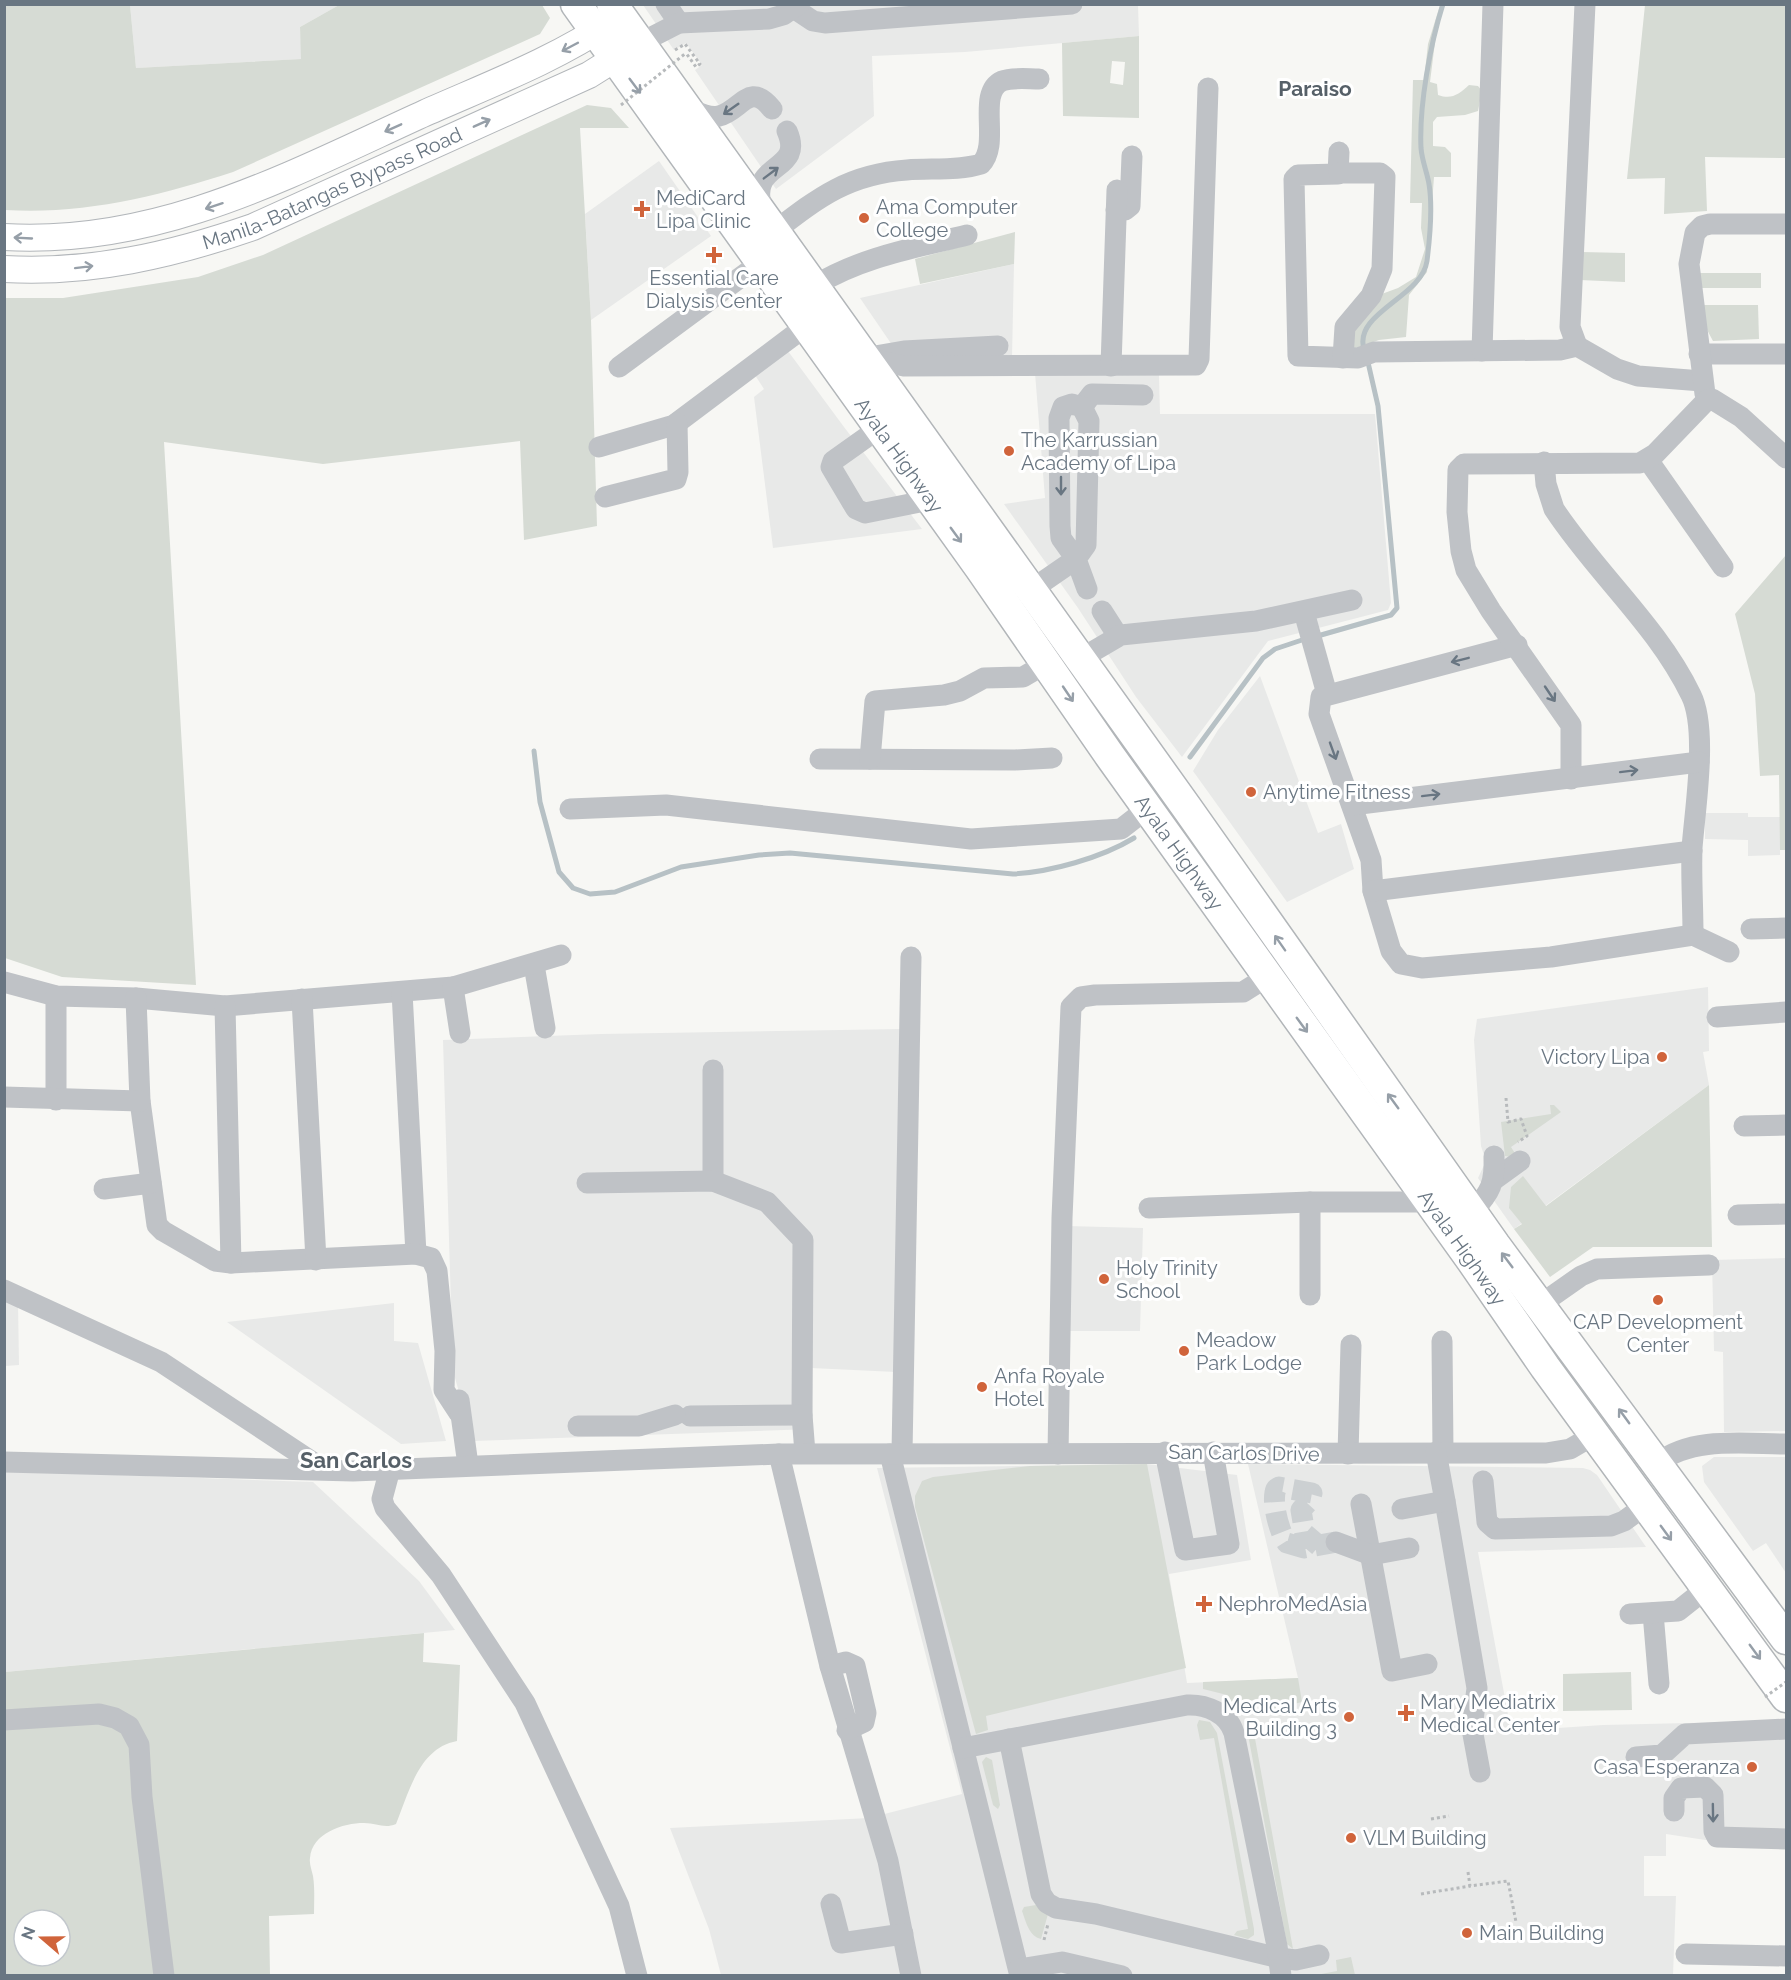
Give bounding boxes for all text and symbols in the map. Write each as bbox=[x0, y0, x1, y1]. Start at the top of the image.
one-way arrow bbox=[562, 42, 580, 53]
district label: Paraiso bbox=[1278, 76, 1352, 101]
one-way arrow bbox=[628, 78, 641, 94]
one-way arrow bbox=[724, 103, 740, 115]
one-way arrow bbox=[472, 117, 491, 128]
street label: Manila-Batangas Bypass Road bbox=[200, 122, 466, 254]
one-way arrow bbox=[384, 123, 402, 134]
one-way arrow bbox=[762, 166, 778, 179]
place label: MediCard Lipa Clinic bbox=[656, 186, 751, 233]
place label: Ama Computer College bbox=[876, 195, 1017, 242]
marker: MediCard Lipa Clinic bbox=[633, 200, 651, 218]
one-way arrow bbox=[205, 201, 224, 212]
marker: Ama Computer College bbox=[857, 211, 871, 225]
one-way arrow bbox=[13, 232, 33, 243]
marker: Essential Care Dialysis Center bbox=[705, 246, 723, 264]
one-way arrow bbox=[73, 262, 93, 273]
place label: Essential Care Dialysis Center bbox=[646, 266, 782, 313]
street label: Ayala Highway bbox=[850, 393, 949, 518]
place label: The Karrussian Academy of Lipa bbox=[1021, 428, 1176, 475]
marker: The Karrussian Academy of Lipa bbox=[1002, 444, 1016, 458]
one-way arrow bbox=[1055, 476, 1067, 496]
one-way arrow bbox=[950, 526, 962, 542]
one-way arrow bbox=[1451, 655, 1470, 666]
one-way arrow bbox=[1544, 685, 1556, 701]
one-way arrow bbox=[1062, 686, 1074, 702]
one-way arrow bbox=[1328, 741, 1339, 760]
one-way arrow bbox=[1619, 766, 1639, 777]
place label: Anytime Fitness bbox=[1263, 780, 1411, 804]
marker: Anytime Fitness bbox=[1244, 785, 1258, 799]
street label: Ayala Highway bbox=[1130, 790, 1229, 915]
one-way arrow bbox=[1421, 790, 1441, 801]
one-way arrow bbox=[1274, 935, 1286, 951]
one-way arrow bbox=[1296, 1017, 1308, 1033]
place label: Victory Lipa bbox=[1541, 1045, 1650, 1069]
marker: Victory Lipa bbox=[1655, 1050, 1669, 1064]
one-way arrow bbox=[1387, 1094, 1400, 1110]
street label: Ayala Highway bbox=[1413, 1185, 1511, 1310]
one-way arrow bbox=[1501, 1252, 1514, 1268]
place label: Holy Trinity School bbox=[1116, 1256, 1218, 1303]
marker: Holy Trinity School bbox=[1097, 1272, 1111, 1286]
marker: CAP Development Center bbox=[1651, 1293, 1665, 1307]
place label: CAP Development Center bbox=[1573, 1310, 1743, 1357]
place label: Meadow Park Lodge bbox=[1196, 1328, 1302, 1375]
marker: Meadow Park Lodge bbox=[1177, 1344, 1191, 1358]
place label: Anfa Royale Hotel bbox=[994, 1364, 1105, 1411]
marker: Anfa Royale Hotel bbox=[975, 1380, 989, 1394]
one-way arrow bbox=[1618, 1409, 1630, 1425]
street label: San Carlos Drive bbox=[1168, 1440, 1320, 1466]
district label: San Carlos bbox=[300, 1447, 412, 1473]
one-way arrow bbox=[1660, 1524, 1672, 1540]
place label: NephroMedAsia bbox=[1218, 1592, 1367, 1616]
marker: NephroMedAsia bbox=[1195, 1595, 1213, 1613]
one-way arrow bbox=[1749, 1644, 1761, 1660]
place label: Mary Mediatrix Medical Center bbox=[1420, 1690, 1560, 1737]
place label: Medical Arts Building 3 bbox=[1223, 1694, 1337, 1741]
marker: Mary Mediatrix Medical Center bbox=[1397, 1704, 1415, 1722]
marker: Medical Arts Building 3 bbox=[1342, 1710, 1356, 1724]
place label: Casa Esperanza bbox=[1594, 1755, 1740, 1779]
marker: Casa Esperanza bbox=[1745, 1760, 1759, 1774]
one-way arrow bbox=[1708, 1802, 1719, 1822]
place label: VLM Building bbox=[1363, 1826, 1487, 1850]
marker: VLM Building bbox=[1344, 1831, 1358, 1845]
north arrow bbox=[12, 1908, 72, 1968]
place label: Main Building bbox=[1479, 1921, 1604, 1945]
text: N bbox=[17, 1924, 39, 1942]
marker: Main Building bbox=[1460, 1926, 1474, 1940]

